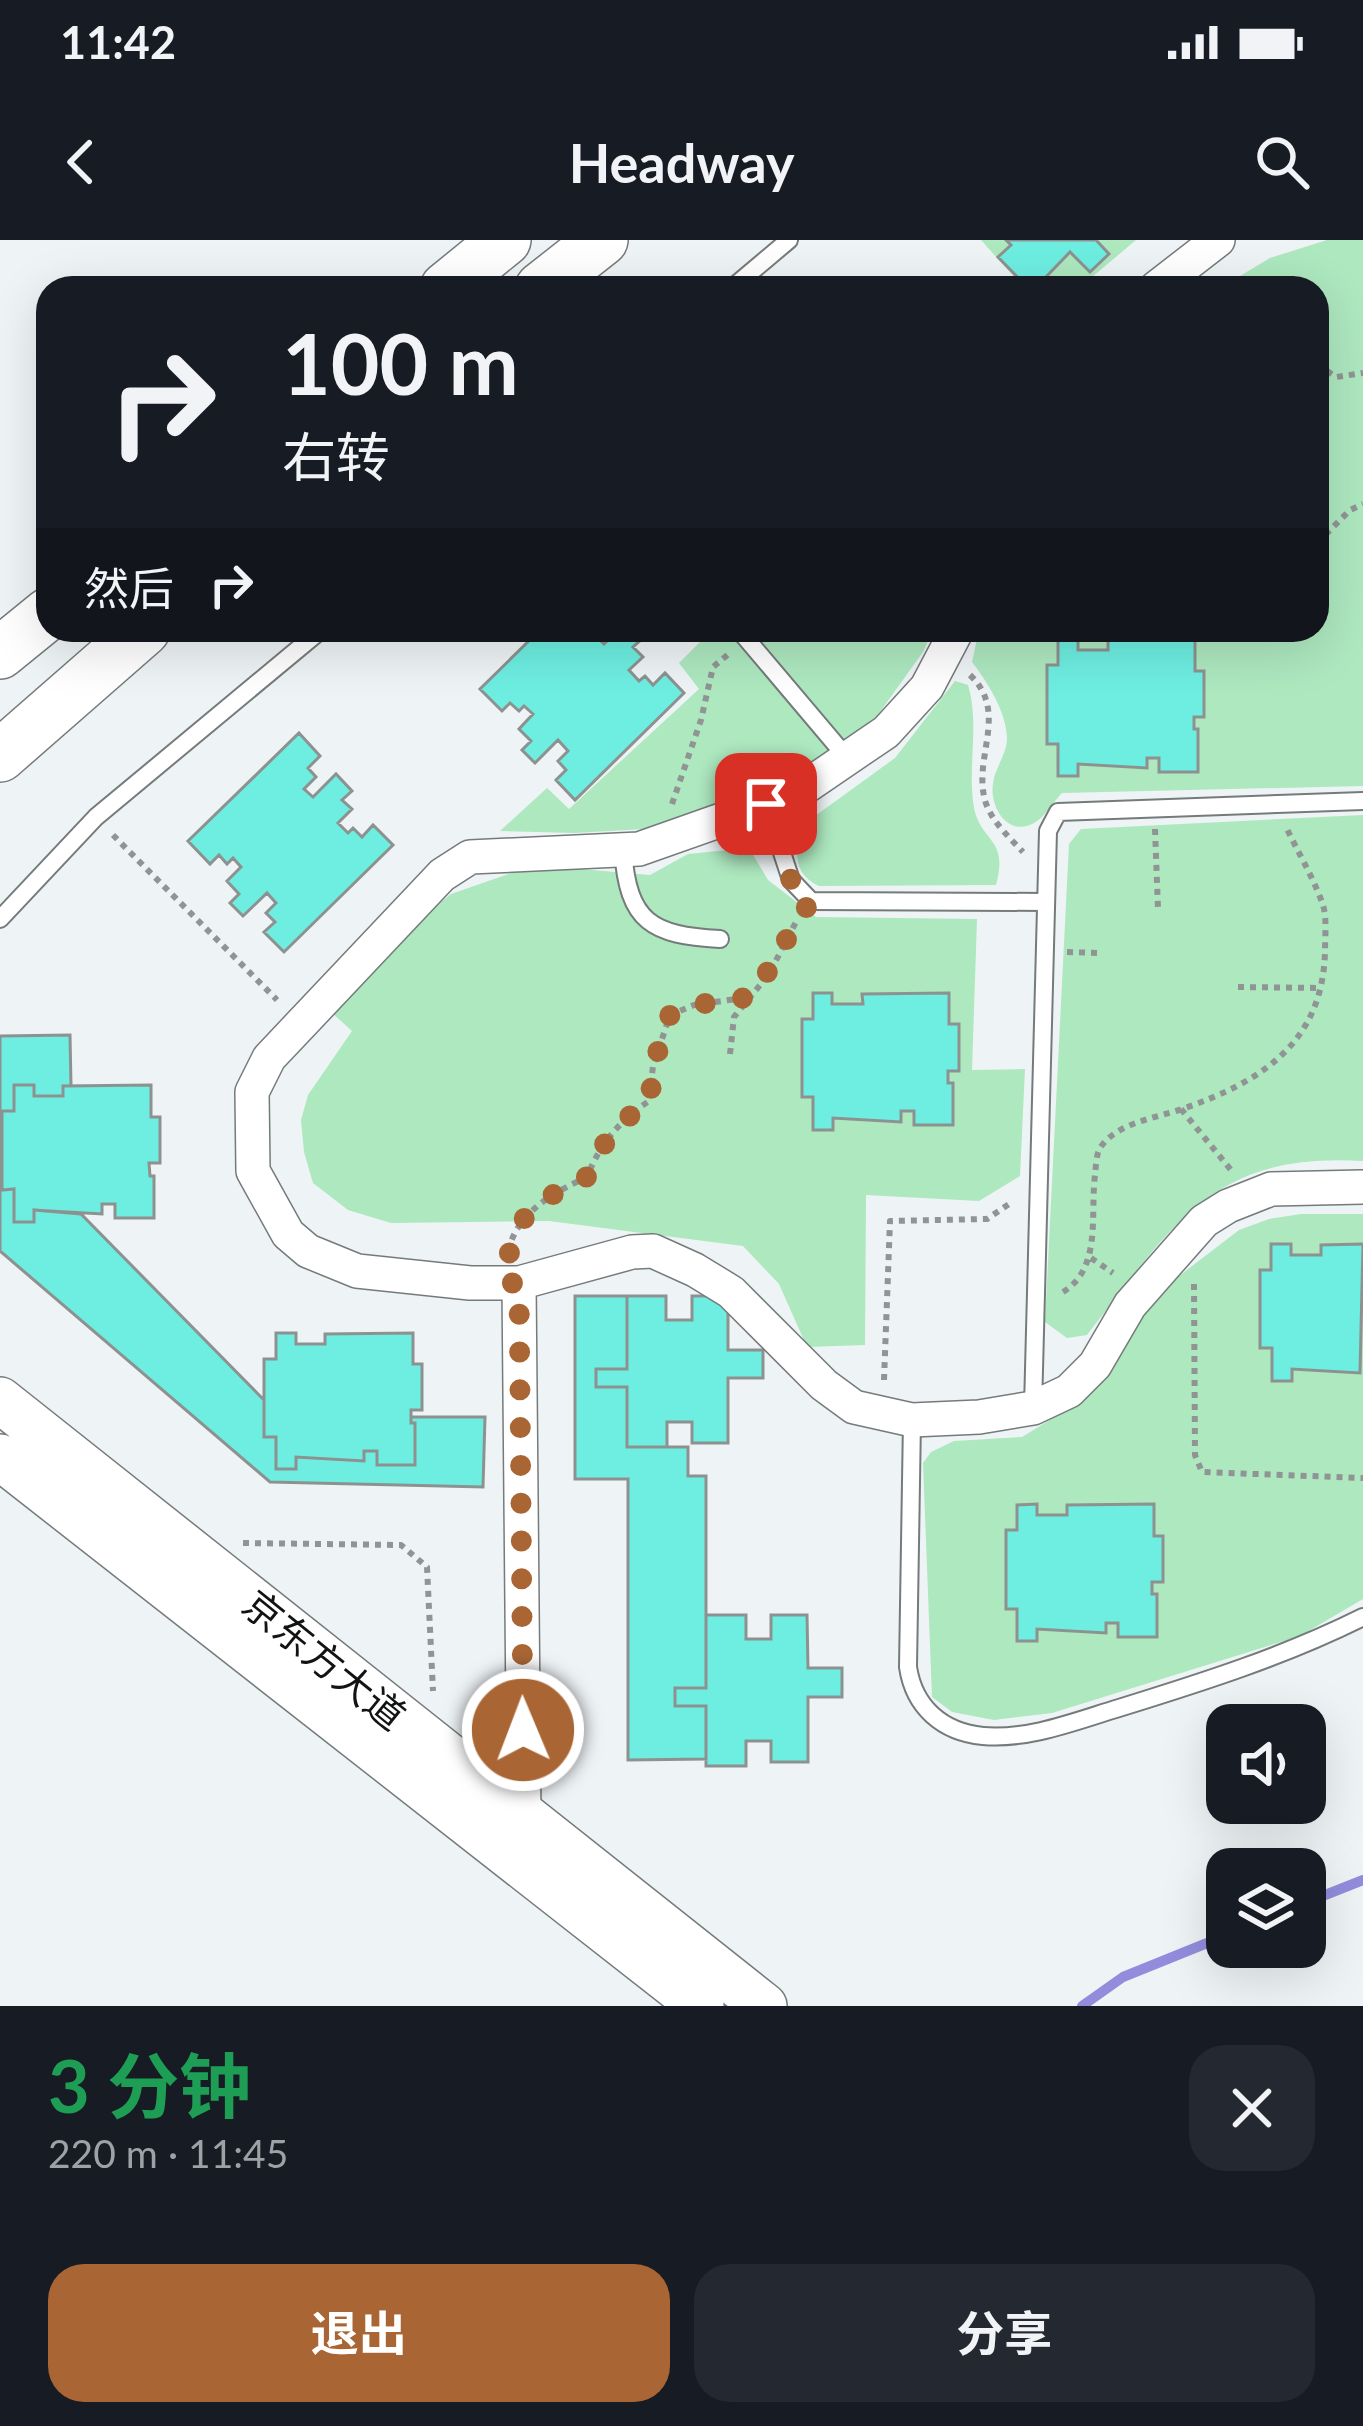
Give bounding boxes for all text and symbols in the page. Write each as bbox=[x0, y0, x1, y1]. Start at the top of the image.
text: 11:42 bbox=[60, 15, 176, 69]
icon: back bbox=[48, 129, 114, 195]
icon: search bbox=[1249, 129, 1315, 195]
text: Headway bbox=[569, 130, 794, 195]
text: 100 m bbox=[282, 312, 519, 413]
icon: right bbox=[84, 324, 240, 480]
text: 右转 bbox=[282, 424, 390, 489]
icon: right bbox=[198, 552, 264, 618]
text: 然后 bbox=[84, 561, 174, 615]
pin bbox=[715, 753, 817, 855]
icon: arrive bbox=[733, 771, 799, 837]
street label: 京东方大道 bbox=[234, 1580, 415, 1738]
position arrow bbox=[460, 1667, 586, 1793]
map controls bbox=[1206, 1704, 1326, 1968]
button: sound bbox=[1206, 1704, 1326, 1824]
button: layers bbox=[1206, 1848, 1326, 1968]
text: 3 分钟 bbox=[48, 2042, 251, 2128]
button: close bbox=[1189, 2045, 1315, 2171]
text: 220 m · 11:45 bbox=[48, 2130, 288, 2176]
button: 退出 bbox=[48, 2264, 670, 2402]
button: 分享 bbox=[694, 2264, 1315, 2402]

